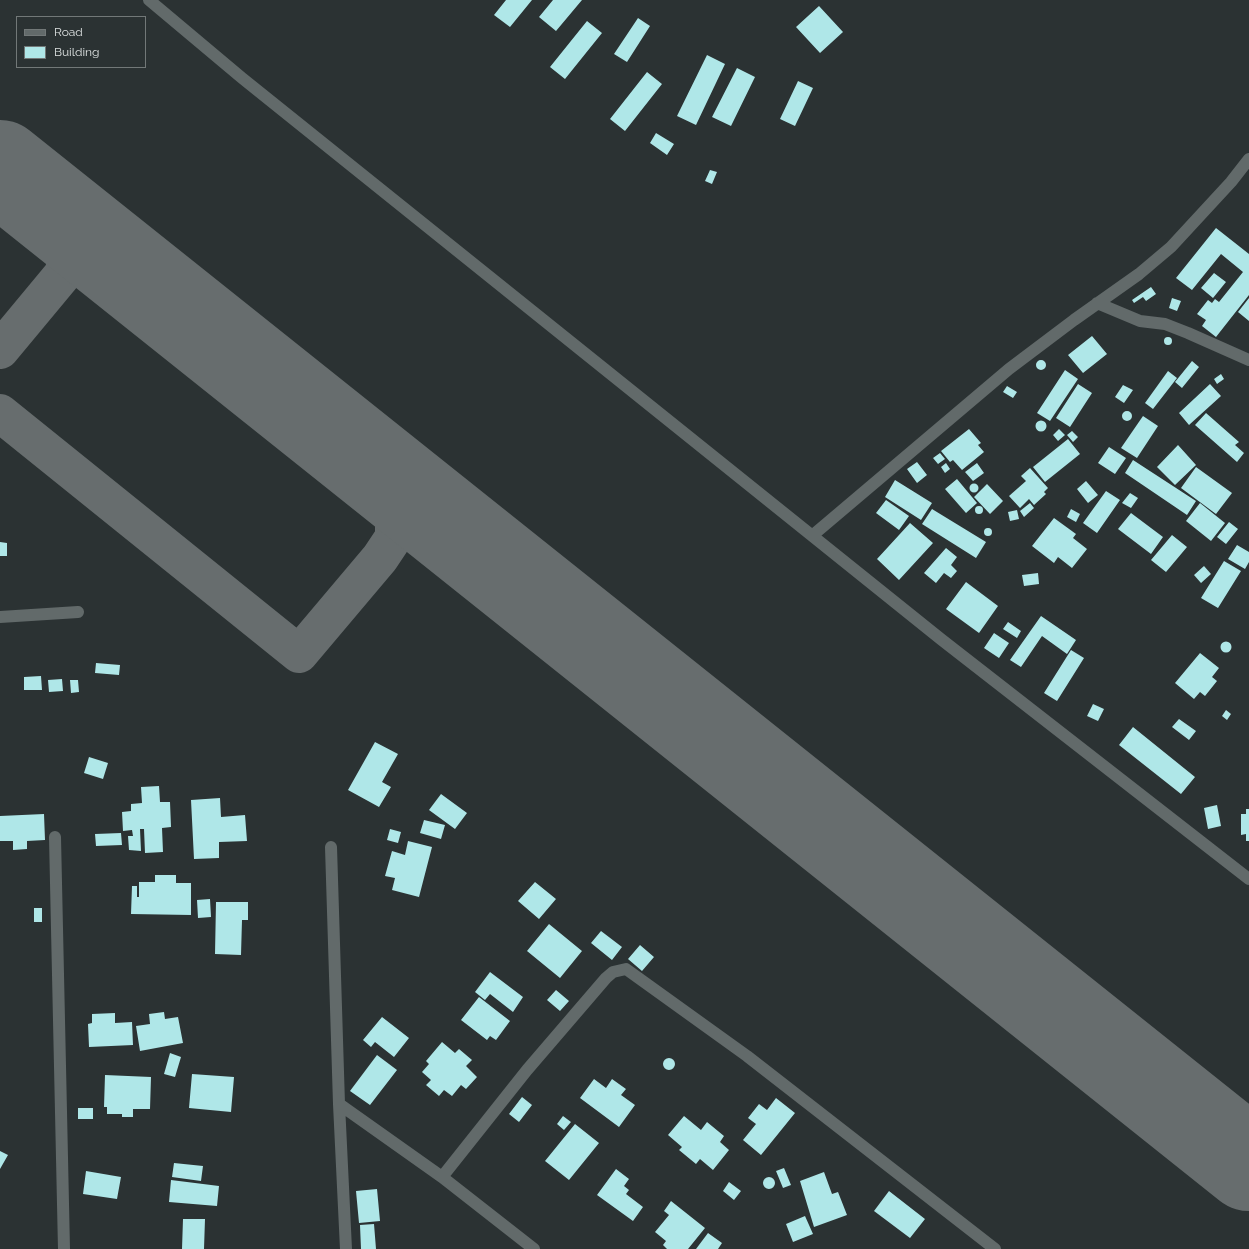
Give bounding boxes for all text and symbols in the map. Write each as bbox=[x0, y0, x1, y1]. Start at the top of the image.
legend bbox=[16, 16, 146, 68]
text: Road bbox=[54, 25, 83, 39]
text: Building bbox=[54, 45, 100, 59]

